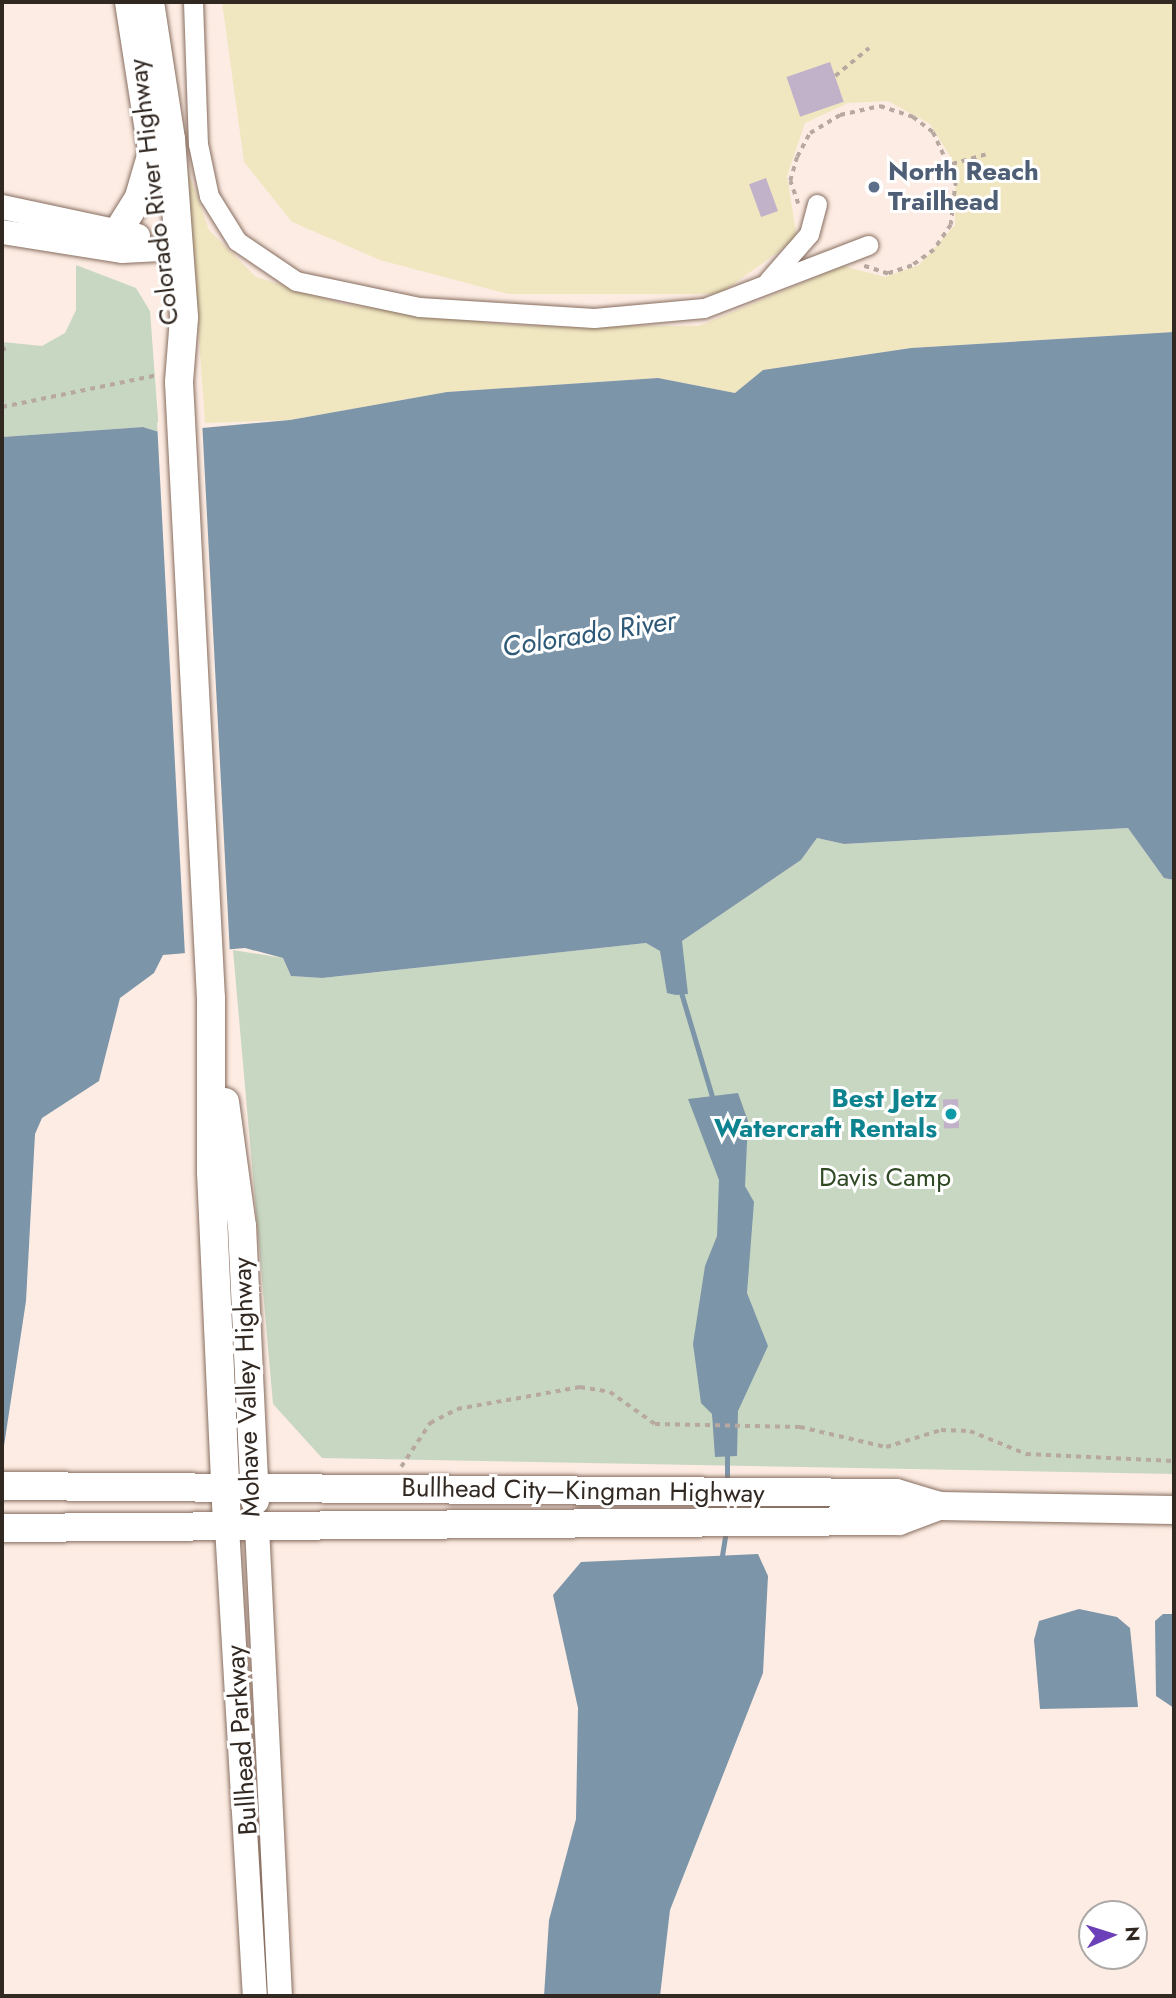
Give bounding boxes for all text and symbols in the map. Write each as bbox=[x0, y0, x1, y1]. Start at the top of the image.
street label: Colorado River Highway bbox=[122, 57, 186, 327]
place label: North Reach Trailhead bbox=[888, 156, 1039, 218]
marker: North Reach Trailhead bbox=[866, 179, 882, 195]
water label: Colorado River bbox=[500, 604, 678, 664]
place label: Best Jetz Watercraft Rentals bbox=[714, 1083, 937, 1144]
marker: Best Jetz Watercraft Rentals bbox=[943, 1106, 959, 1122]
park label: Davis Camp bbox=[819, 1162, 951, 1194]
street label: Mohave Valley Highway bbox=[227, 1257, 267, 1517]
street label: Bullhead City–Kingman Highway bbox=[401, 1472, 765, 1510]
street label: Bullhead Parkway bbox=[220, 1644, 264, 1836]
north arrow bbox=[1078, 1900, 1148, 1970]
text: N bbox=[1119, 1926, 1146, 1942]

